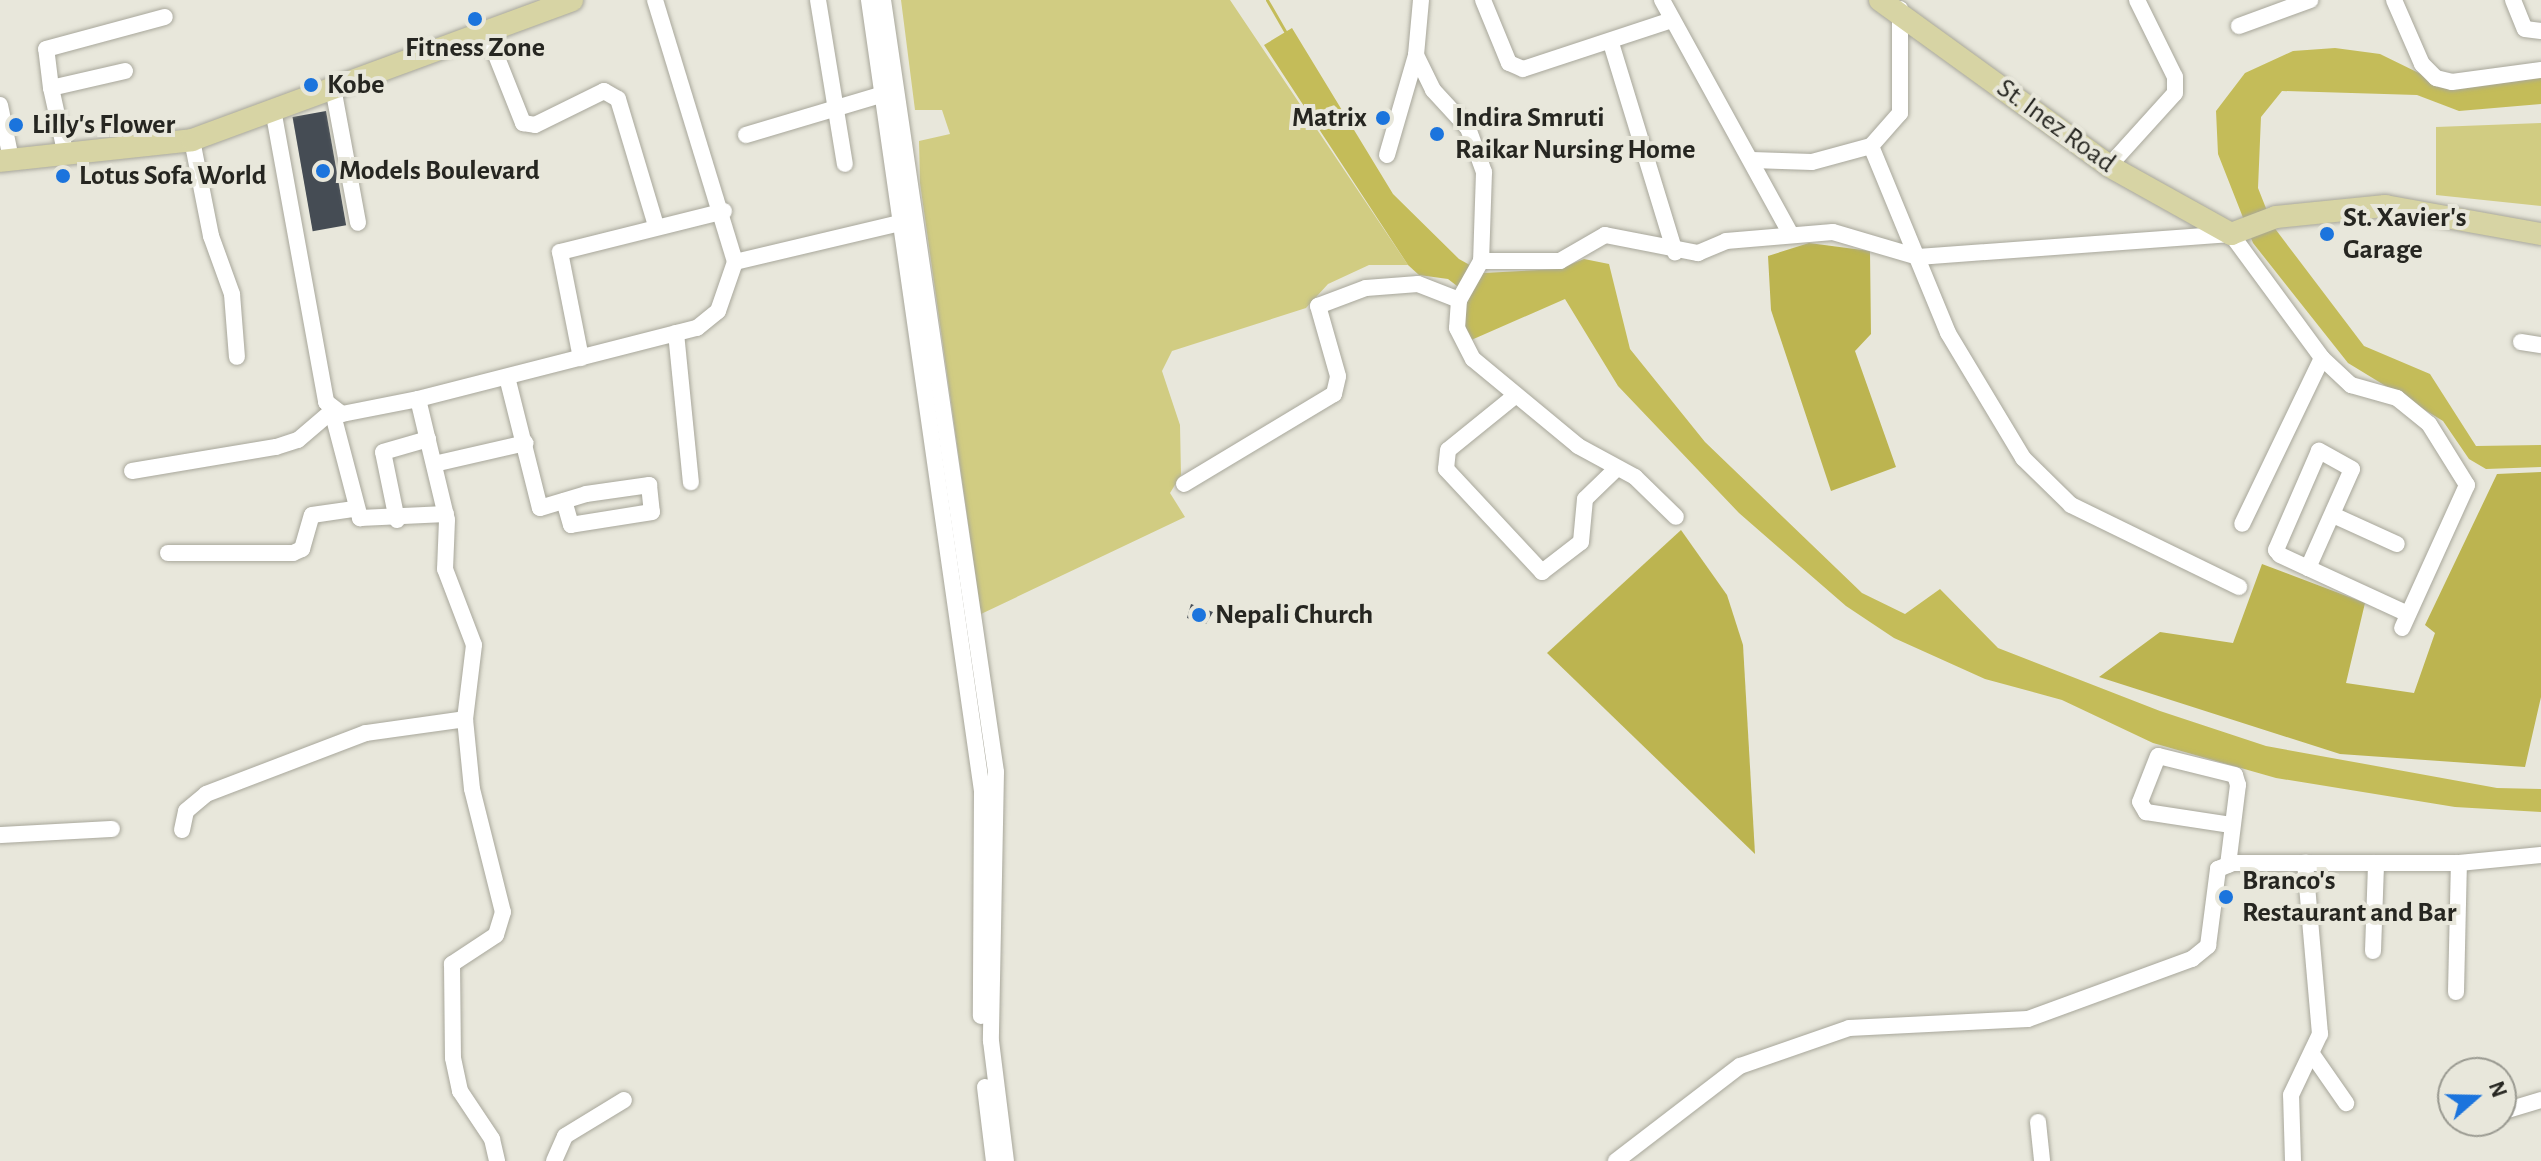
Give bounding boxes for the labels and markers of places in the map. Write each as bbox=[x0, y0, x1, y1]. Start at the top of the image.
marker: Fitness Zone bbox=[466, 10, 484, 28]
place label: Fitness Zone bbox=[405, 31, 545, 65]
place label: Kobe bbox=[327, 68, 384, 102]
marker: Kobe bbox=[302, 76, 320, 94]
place label: Matrix bbox=[1292, 101, 1367, 135]
place label: Indira Smruti Raikar Nursing Home bbox=[1455, 101, 1696, 167]
place label: Lilly's Flower bbox=[32, 108, 175, 142]
marker: Matrix bbox=[1374, 109, 1392, 127]
marker: Lilly's Flower bbox=[7, 116, 25, 134]
marker: Indira Smruti Raikar Nursing Home bbox=[1426, 123, 1448, 145]
place label: Models Boulevard bbox=[339, 154, 540, 188]
place label: Lotus Sofa World bbox=[79, 159, 267, 193]
marker: Models Boulevard bbox=[314, 162, 332, 180]
marker: Lotus Sofa World bbox=[54, 167, 72, 185]
place label: St. Xavier's Garage bbox=[2343, 201, 2467, 267]
marker: St. Xavier's Garage bbox=[2318, 225, 2336, 243]
place label: Nepali Church bbox=[1215, 598, 1373, 632]
marker: Nepali Church bbox=[1190, 606, 1208, 624]
place label: Branco's Restaurant and Bar bbox=[2242, 864, 2457, 930]
marker: Branco's Restaurant and Bar bbox=[2217, 888, 2235, 906]

